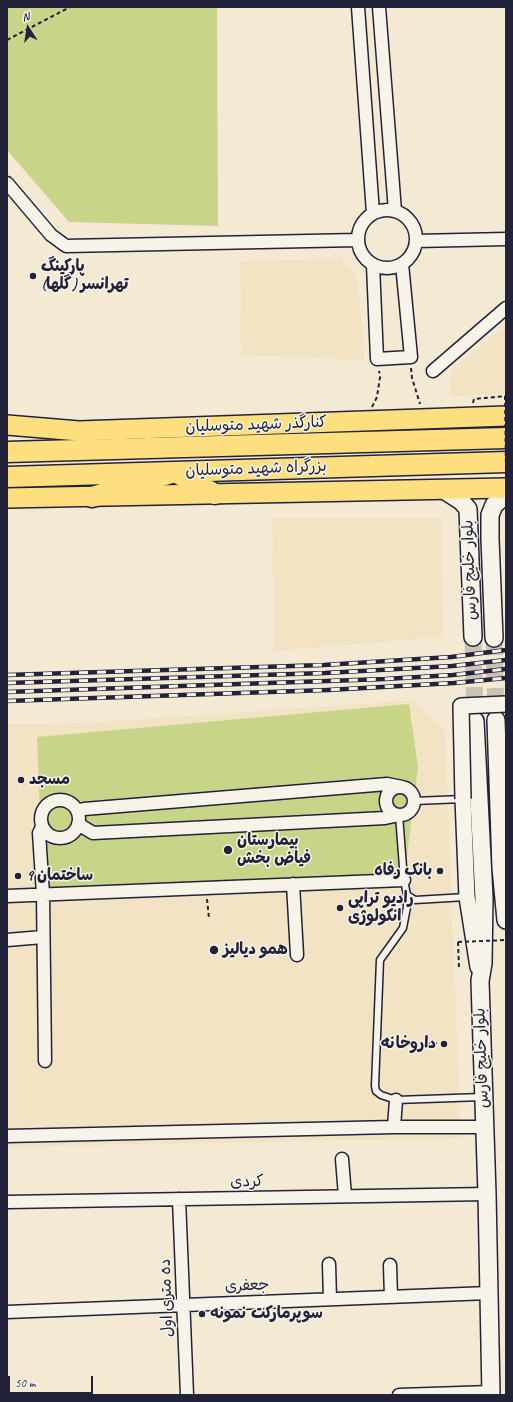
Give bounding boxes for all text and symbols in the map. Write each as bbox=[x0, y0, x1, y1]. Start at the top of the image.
north arrow bbox=[8, 8, 48, 48]
text: N bbox=[21, 9, 30, 24]
place label: پارکینگ تهرانسر (گلها) bbox=[41, 257, 128, 295]
marker: پارکینگ تهرانسر (گلها) bbox=[28, 271, 38, 281]
street label: کنارگذر شهید متوسلیان bbox=[185, 413, 327, 437]
street label: بزرگراه شهید متوسلیان bbox=[185, 457, 327, 481]
street label: بلوار خلیج فارس bbox=[459, 519, 481, 621]
place label: مسجد bbox=[29, 770, 70, 790]
marker: مسجد bbox=[16, 775, 26, 785]
place label: بیمارستان فیاض بخش bbox=[237, 831, 311, 869]
marker: بیمارستان فیاض بخش bbox=[222, 844, 234, 856]
place label: بانک رفاه bbox=[374, 861, 432, 881]
place label: ساختمان 9 bbox=[26, 866, 93, 886]
marker: بانک رفاه bbox=[435, 866, 445, 876]
marker: ساختمان 9 bbox=[13, 871, 23, 881]
place label: رادیو تراپی انکولوژی bbox=[348, 889, 414, 927]
marker: رادیو تراپی انکولوژی bbox=[335, 903, 345, 913]
place label: همو دیالیز bbox=[223, 940, 288, 960]
marker: همو دیالیز bbox=[208, 944, 220, 956]
street label: بلوار خلیج فارس bbox=[471, 1007, 493, 1109]
place label: داروخانه bbox=[381, 1034, 436, 1054]
marker: داروخانه bbox=[439, 1039, 449, 1049]
street label: کردی bbox=[230, 1172, 264, 1192]
street label: ده متری اول bbox=[156, 1258, 178, 1338]
street label: جعفری bbox=[224, 1276, 270, 1296]
place label: سوپرمارکت نمونه bbox=[210, 1304, 323, 1324]
marker: سوپرمارکت نمونه bbox=[197, 1309, 207, 1319]
scale bar bbox=[10, 1368, 95, 1394]
text: 50 m bbox=[15, 1375, 35, 1391]

